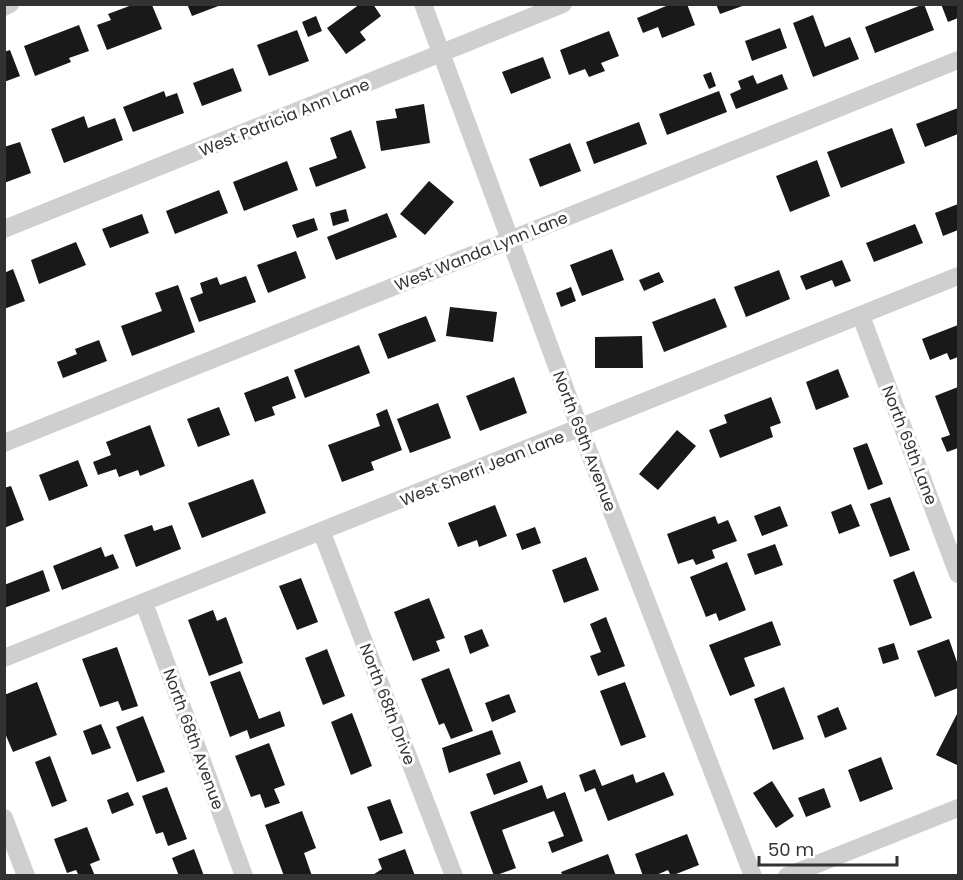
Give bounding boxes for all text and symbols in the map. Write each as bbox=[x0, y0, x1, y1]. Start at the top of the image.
street label: West Patricia Ann Lane bbox=[196, 73, 373, 162]
street label: West Wanda Lynn Lane bbox=[391, 206, 571, 297]
street label: North 69th Avenue bbox=[547, 368, 622, 515]
street label: North 69th Lane bbox=[876, 382, 943, 508]
street label: West Sherri Jean Lane bbox=[397, 425, 568, 512]
street label: North 68th Drive bbox=[354, 640, 421, 768]
street label: North 68th Avenue bbox=[157, 665, 230, 813]
scale bar bbox=[759, 829, 897, 867]
text: 50 m bbox=[768, 837, 814, 862]

